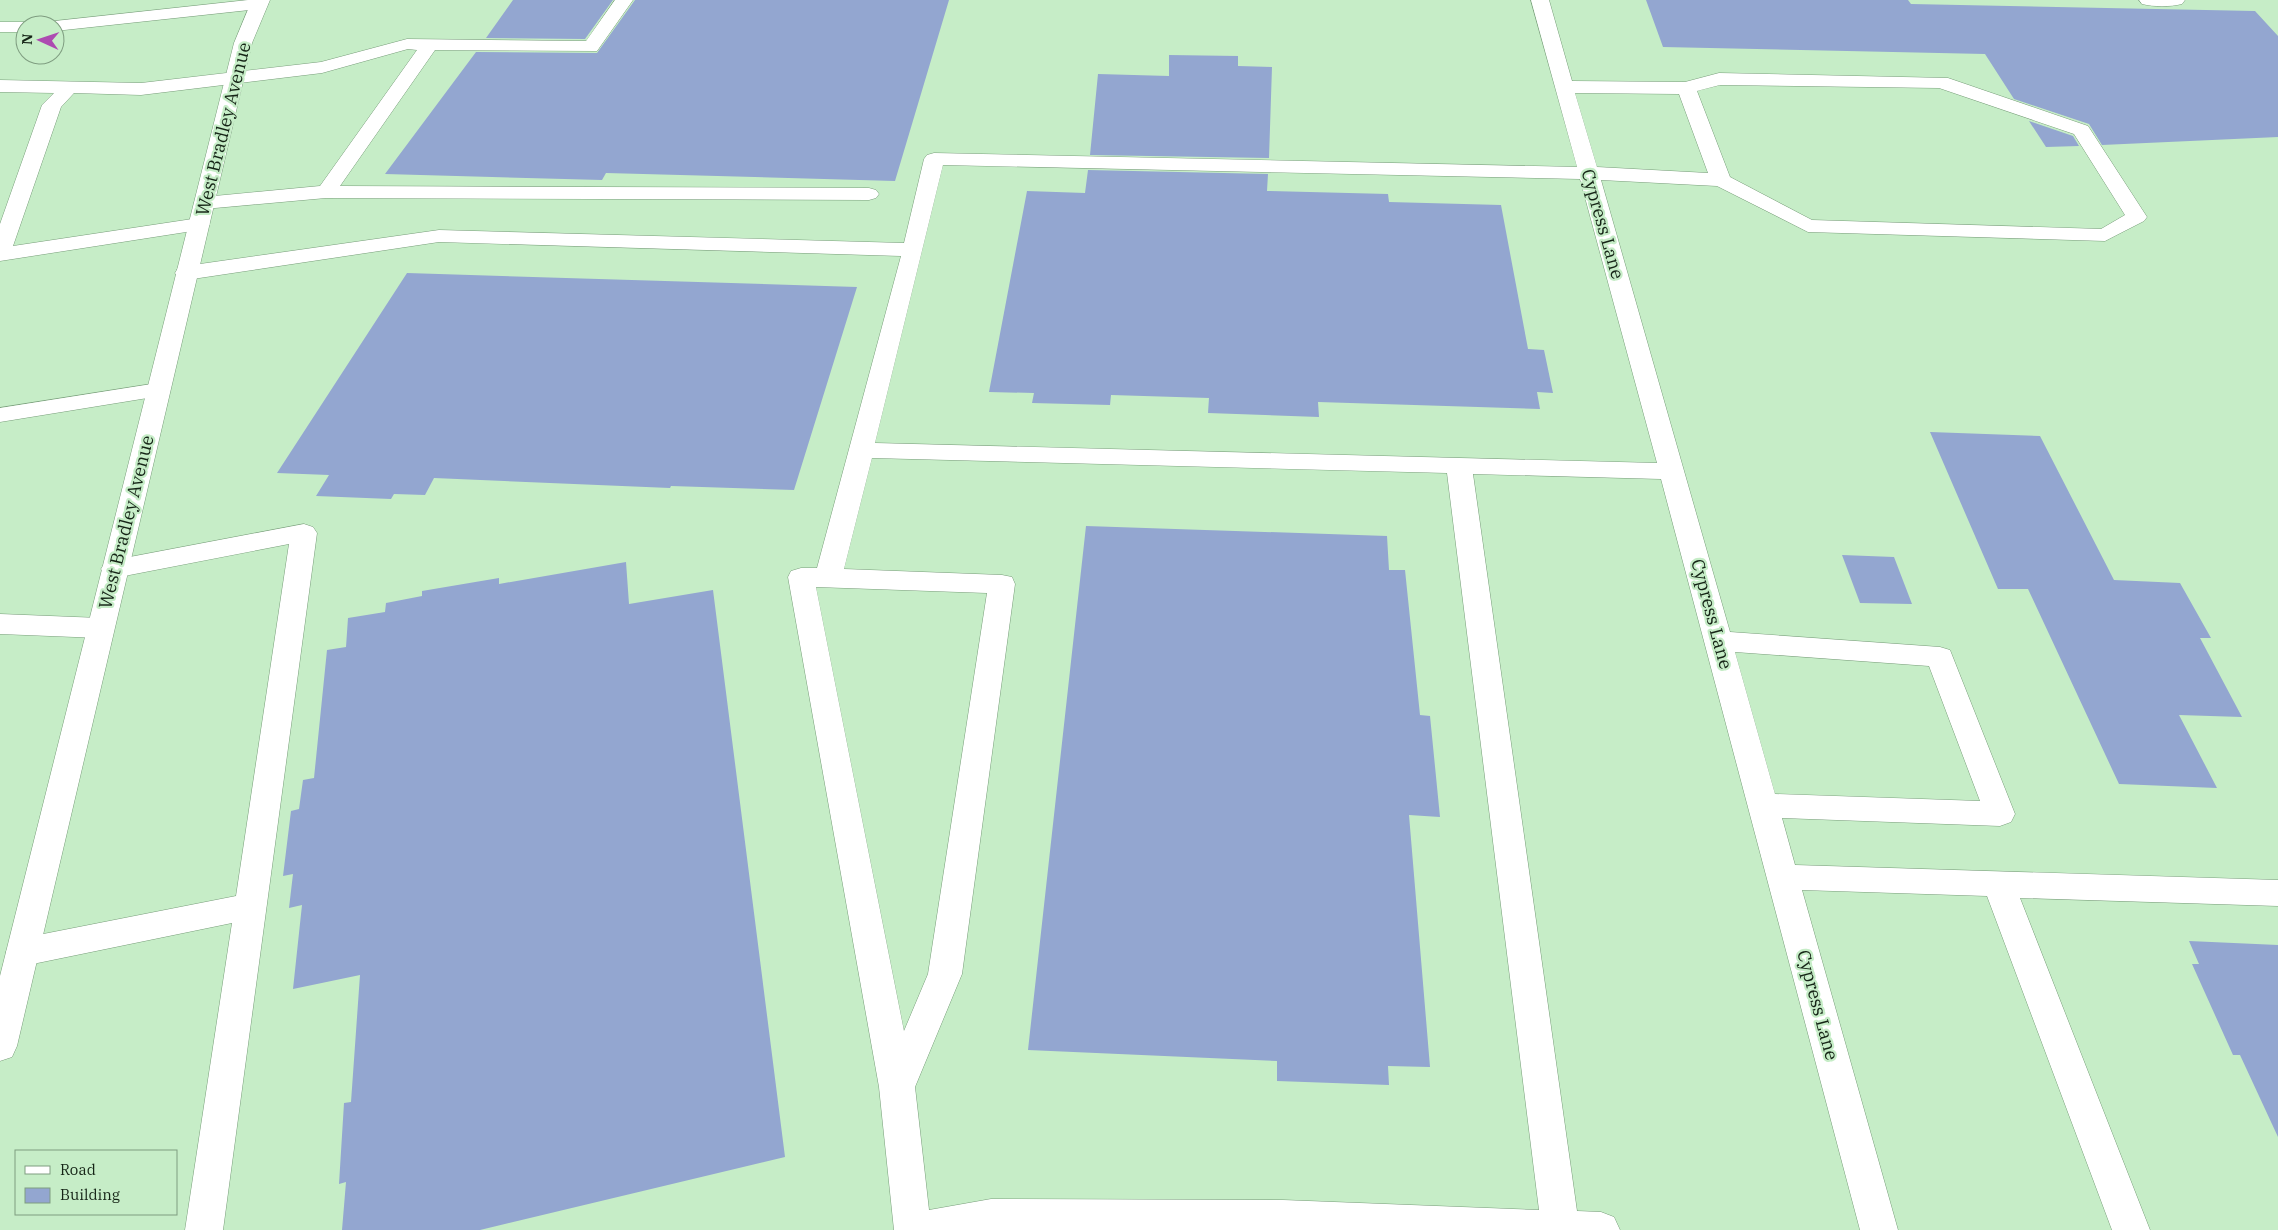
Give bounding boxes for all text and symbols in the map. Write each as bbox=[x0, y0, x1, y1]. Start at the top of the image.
north arrow bbox=[15, 15, 65, 65]
text: N bbox=[18, 33, 36, 45]
street label: West Bradley Avenue bbox=[190, 40, 256, 218]
street label: Cypress Lane bbox=[1576, 166, 1630, 282]
street label: West Bradley Avenue bbox=[93, 433, 159, 611]
street label: Cypress Lane bbox=[1686, 556, 1738, 672]
street label: Cypress Lane bbox=[1792, 947, 1844, 1063]
legend bbox=[15, 1150, 178, 1215]
text: Road bbox=[60, 1160, 96, 1179]
text: Building bbox=[60, 1185, 120, 1204]

